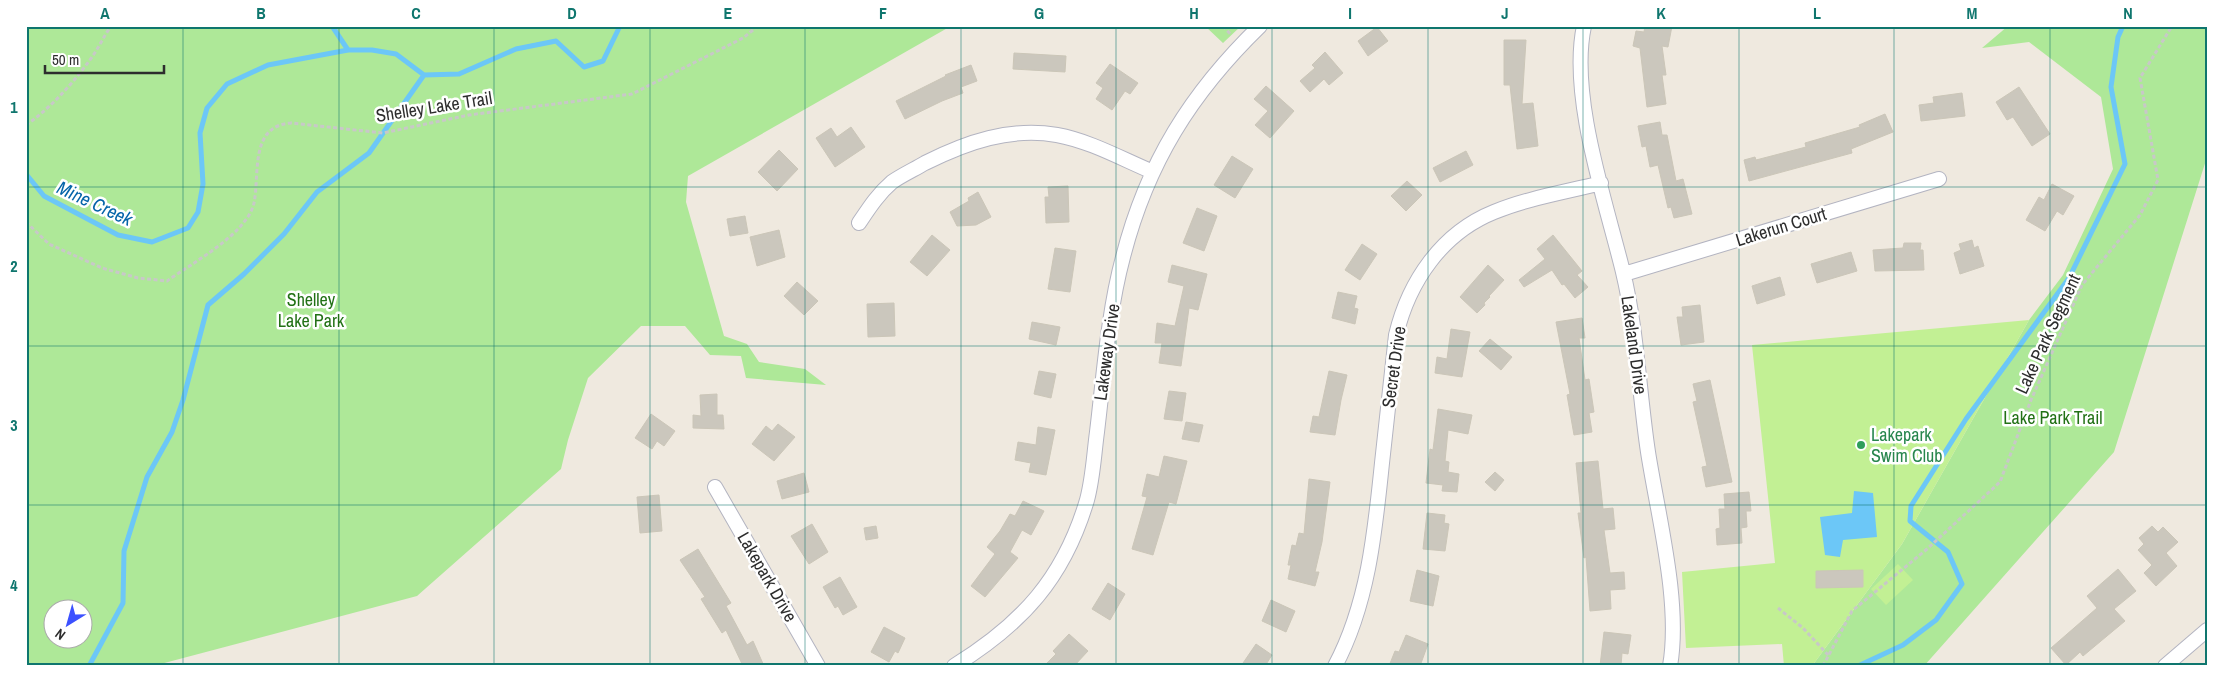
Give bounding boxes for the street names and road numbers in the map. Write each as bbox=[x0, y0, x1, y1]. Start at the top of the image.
street label: Shelley Lake Trail bbox=[374, 85, 494, 128]
street label: Lakerun Court bbox=[1732, 201, 1829, 252]
street label: Lake Park Segment bbox=[2009, 270, 2086, 398]
street label: Lakeland Drive bbox=[1615, 294, 1654, 396]
street label: Lakeway Drive bbox=[1087, 302, 1126, 402]
street label: Secret Drive bbox=[1375, 325, 1412, 409]
street label: Lakepark Drive bbox=[732, 527, 803, 626]

